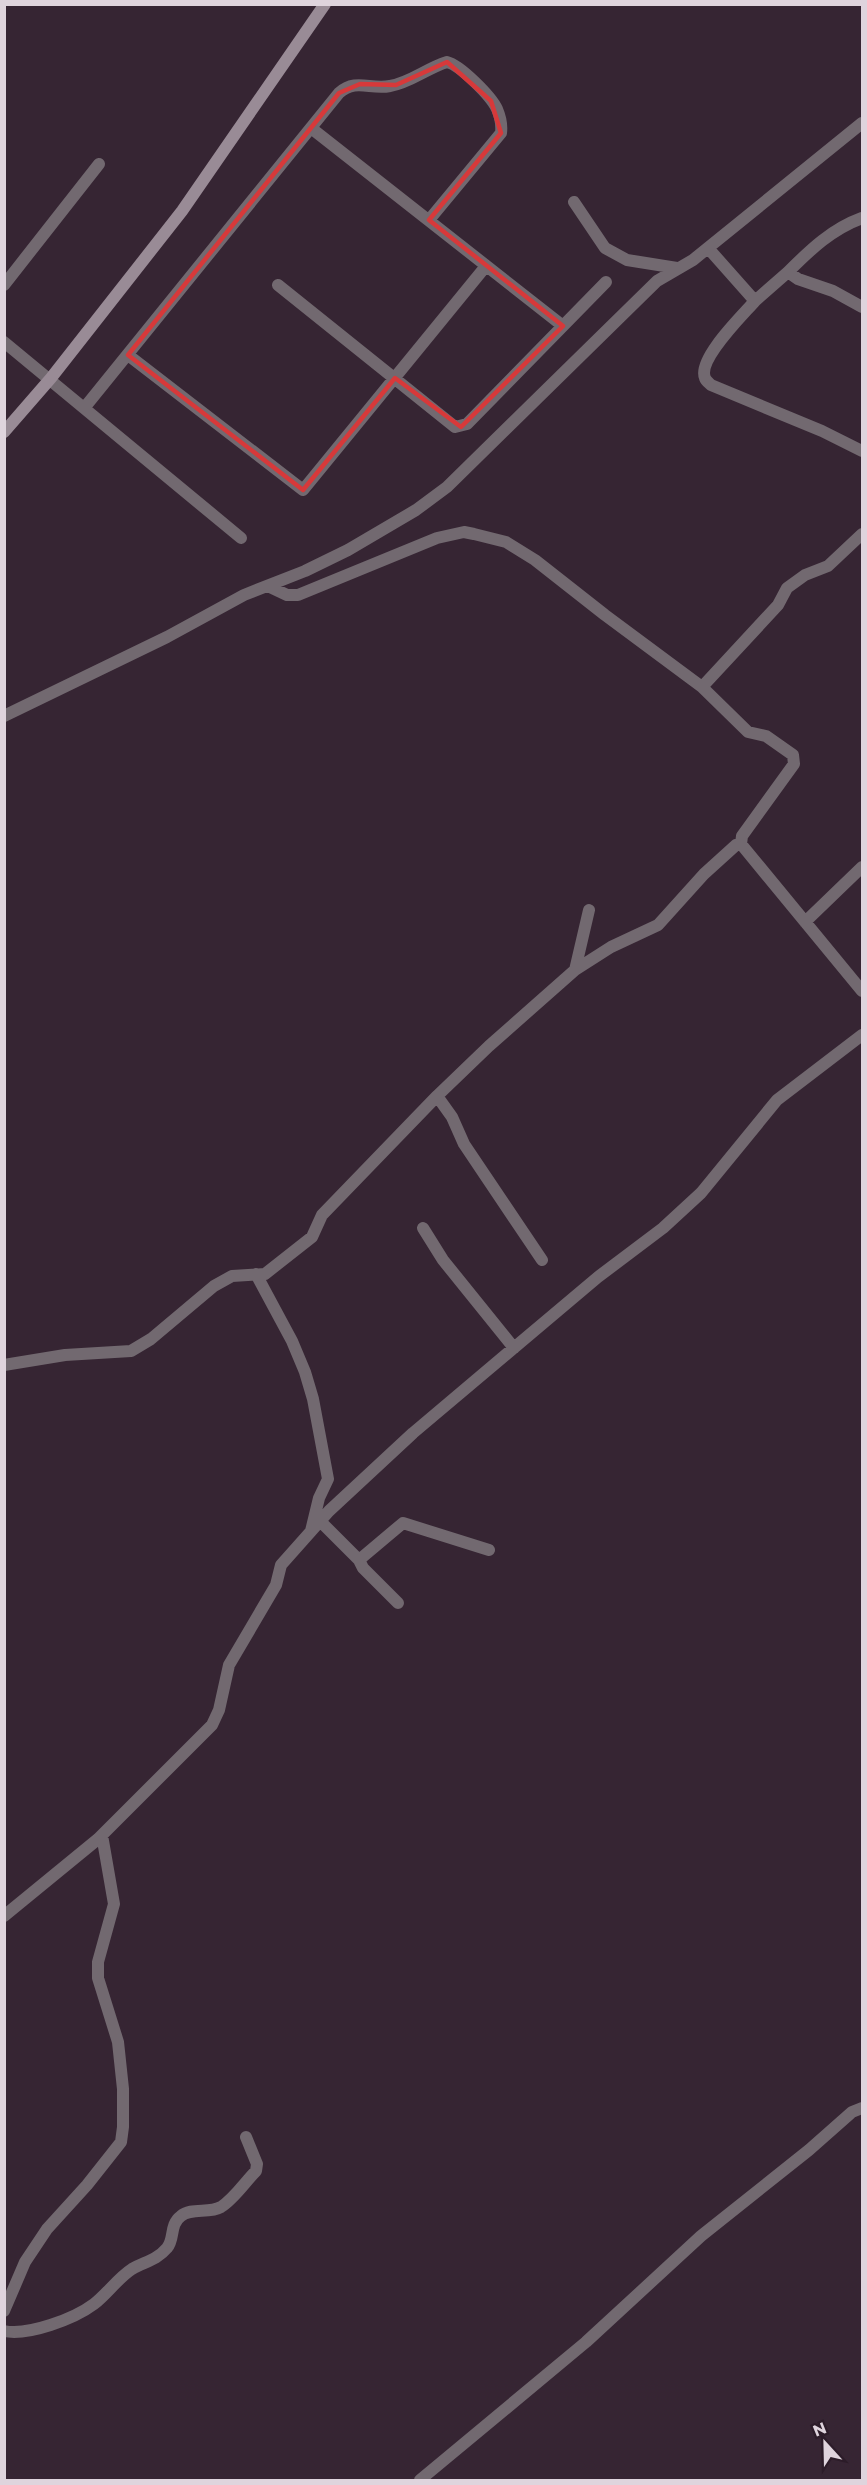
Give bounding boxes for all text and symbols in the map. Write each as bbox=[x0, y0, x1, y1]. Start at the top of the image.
north arrow bbox=[795, 2413, 855, 2473]
text: N bbox=[810, 2418, 829, 2441]

